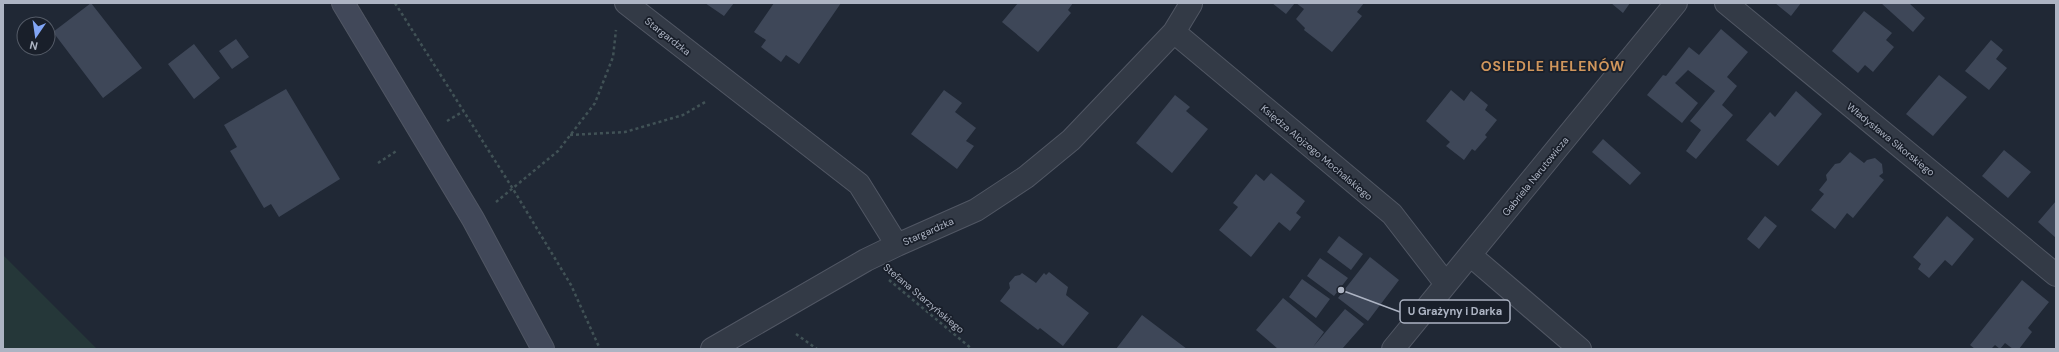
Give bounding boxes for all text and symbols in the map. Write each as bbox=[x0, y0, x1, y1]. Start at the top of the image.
street label: Stargardzka bbox=[642, 14, 693, 58]
north arrow bbox=[16, 16, 56, 56]
text: N bbox=[28, 38, 39, 53]
district label: OSIEDLE HELENÓW bbox=[1481, 57, 1625, 75]
street label: Władysława Sikorskiego bbox=[1844, 100, 1937, 179]
street label: Księdza Alojzego Mochalskiego bbox=[1258, 102, 1375, 203]
street label: Gabriela Narutowicza bbox=[1499, 134, 1571, 219]
street label: Stargardzka bbox=[901, 214, 956, 248]
street label: Stefana Starzyńskiego bbox=[880, 261, 967, 336]
callout: U Grażyny i Darka bbox=[1400, 300, 1510, 323]
text: U Grażyny i Darka bbox=[1408, 304, 1502, 318]

